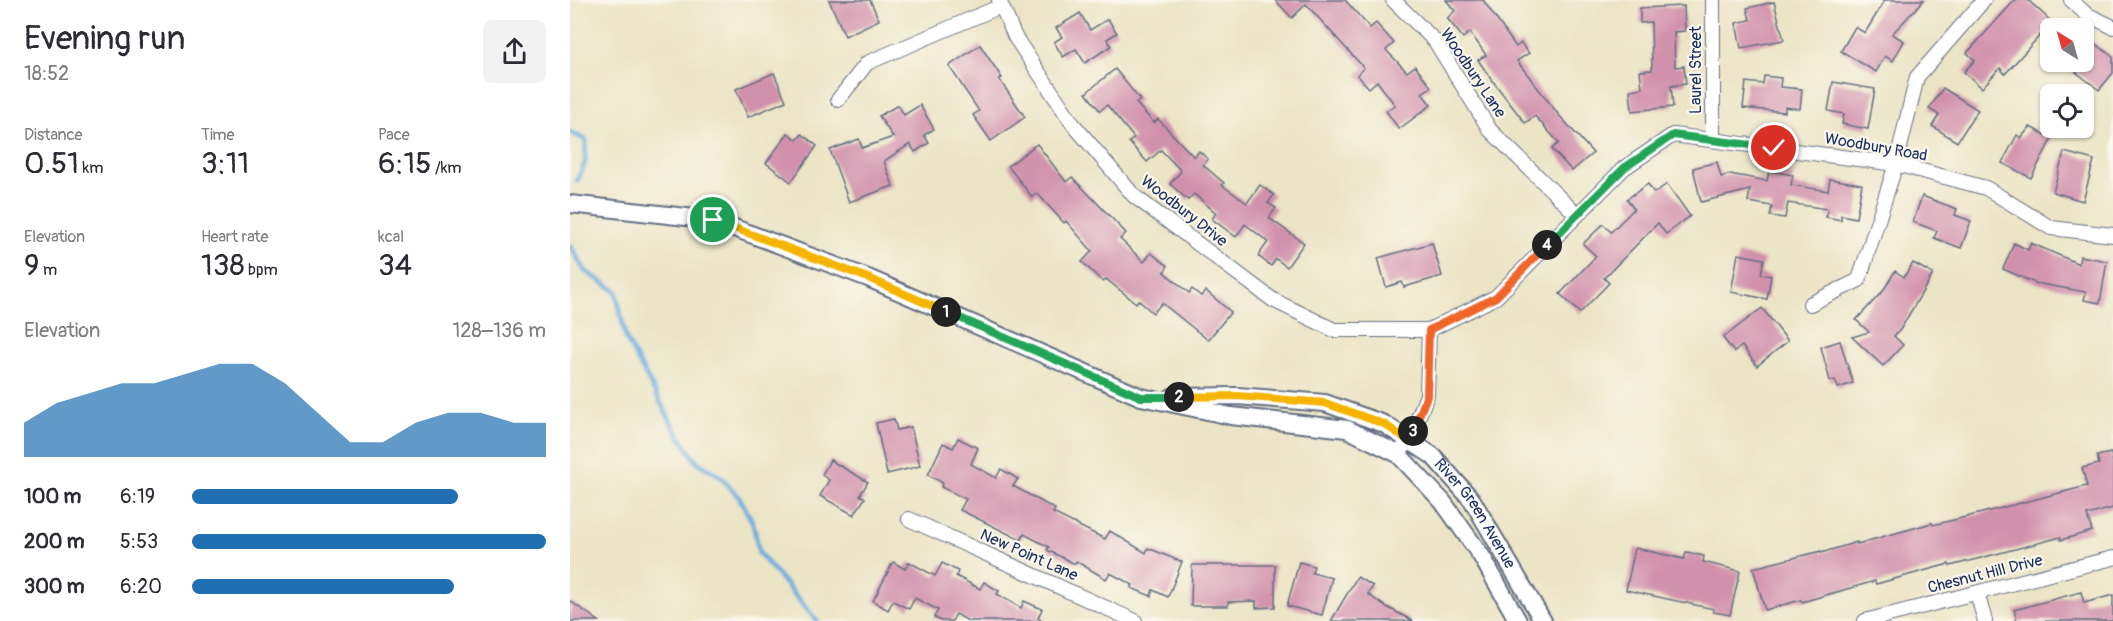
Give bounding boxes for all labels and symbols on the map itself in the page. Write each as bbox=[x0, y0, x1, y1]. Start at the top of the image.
north arrow bbox=[2040, 18, 2094, 72]
street label: Woodbury Lane bbox=[1436, 24, 1510, 122]
street label: Laurel Street bbox=[1686, 25, 1706, 114]
pin bbox=[1748, 122, 1799, 173]
street label: Woodbury Road bbox=[1823, 128, 1929, 166]
street label: Woodbury Drive bbox=[1137, 171, 1232, 251]
pin bbox=[687, 194, 738, 245]
pin: 4 bbox=[1532, 230, 1562, 260]
pin: 1 bbox=[931, 297, 961, 327]
pin: 2 bbox=[1164, 382, 1194, 412]
pin: 3 bbox=[1398, 416, 1428, 446]
street label: River Green Avenue bbox=[1430, 454, 1520, 572]
street label: New Point Lane bbox=[977, 525, 1081, 585]
street label: Chesnut Hill Drive bbox=[1925, 550, 2045, 598]

